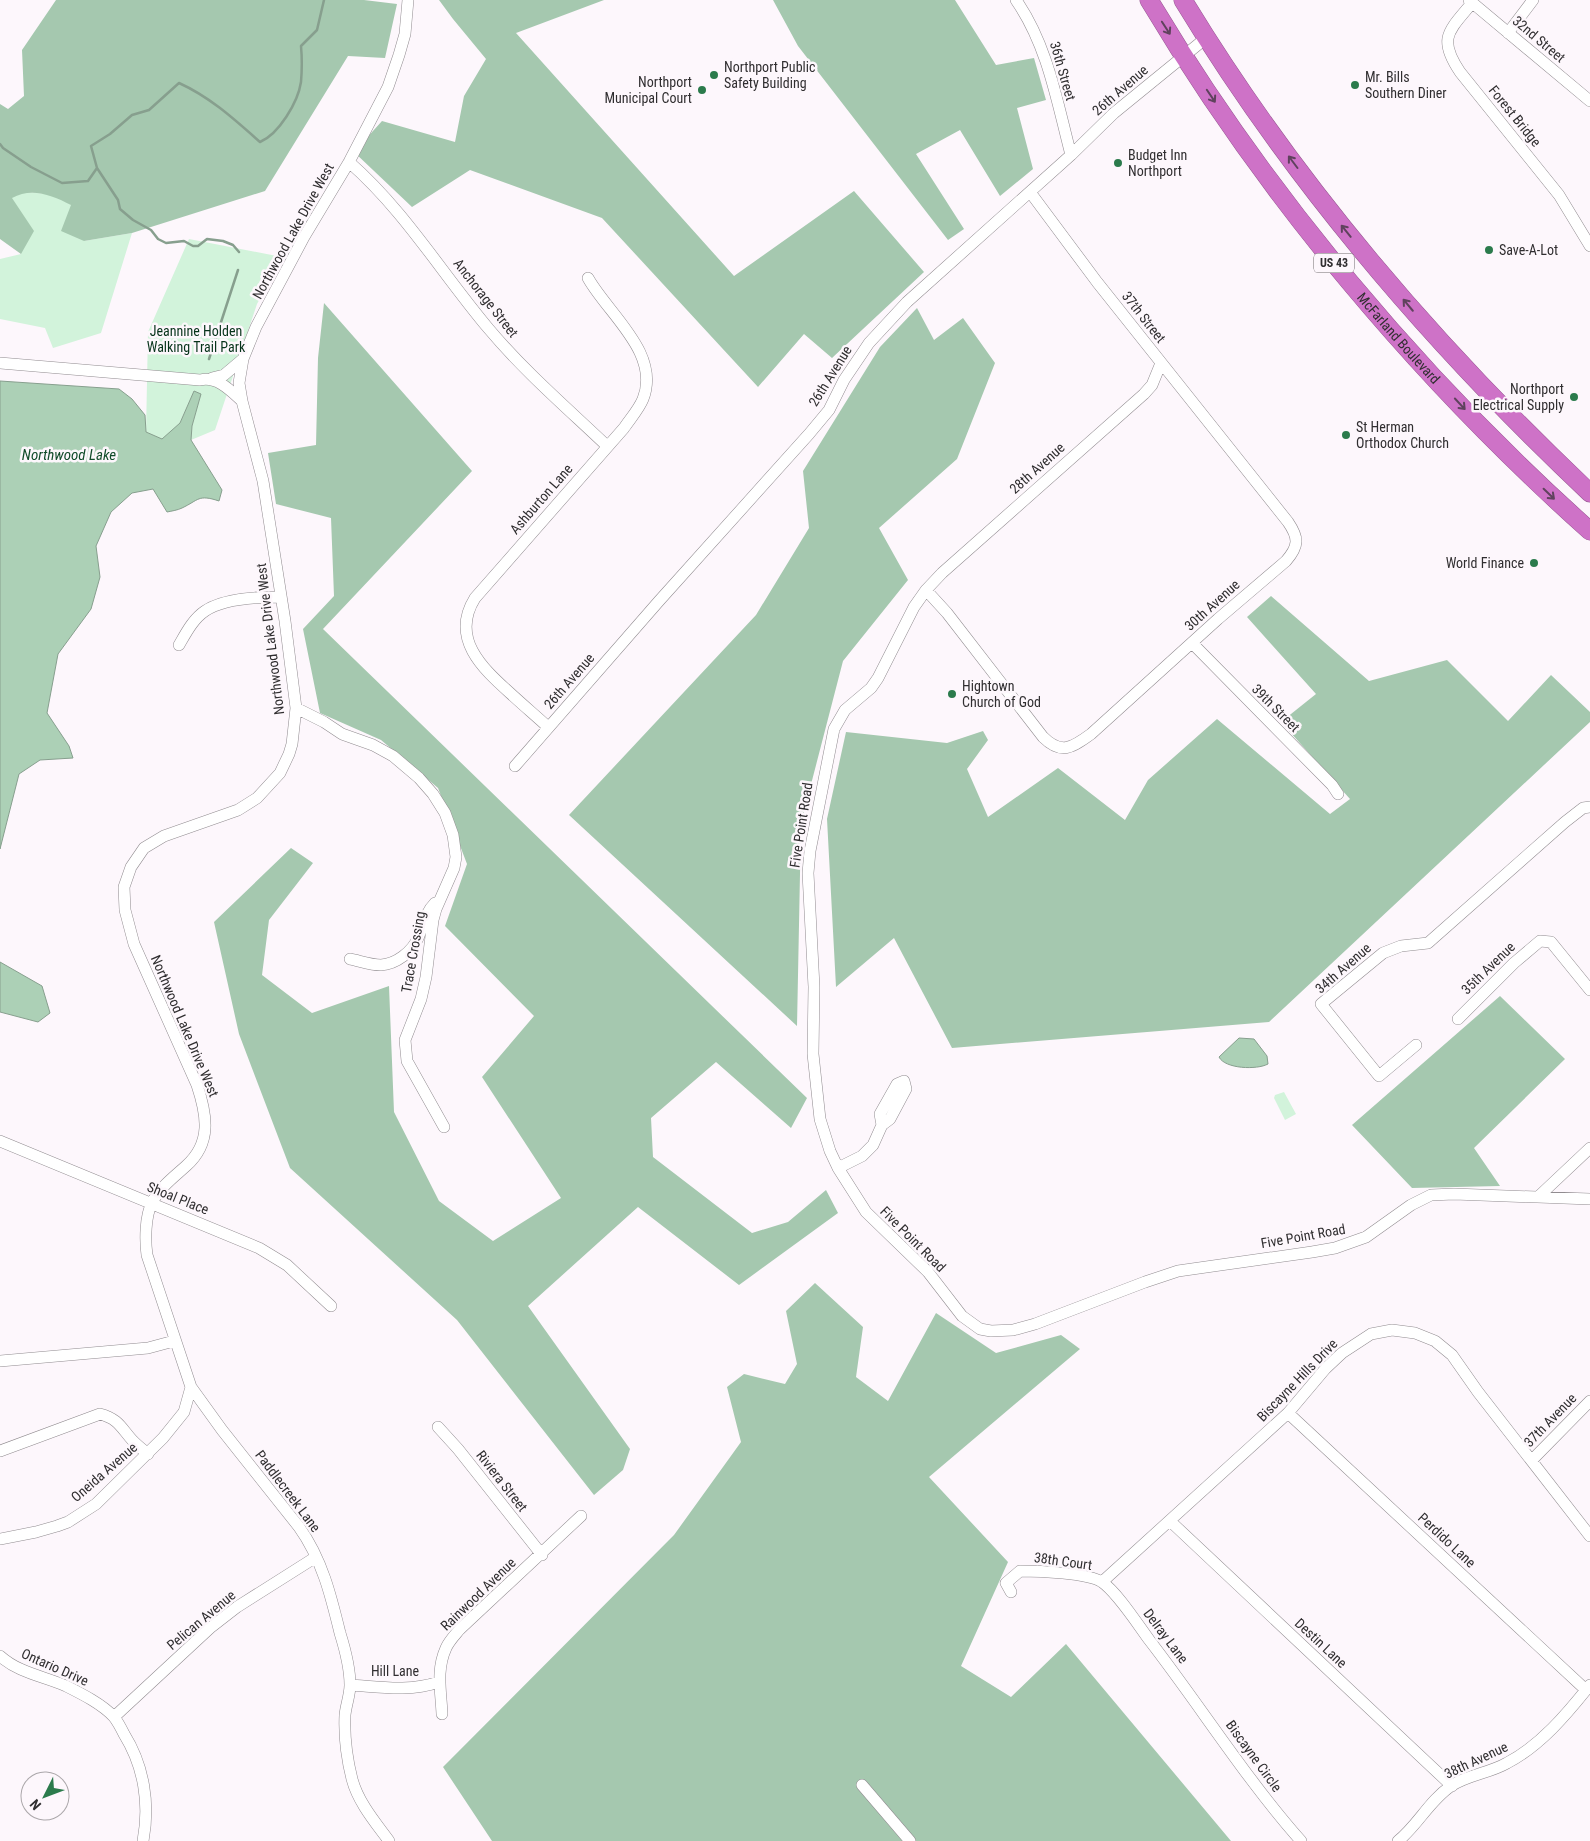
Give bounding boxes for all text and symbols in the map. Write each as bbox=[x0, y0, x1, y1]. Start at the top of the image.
street label: 32nd Street bbox=[1510, 12, 1568, 66]
one-way arrow bbox=[1161, 21, 1171, 35]
street label: 36th Street bbox=[1047, 40, 1079, 102]
place label: Northport Public Safety Building bbox=[724, 59, 815, 91]
street label: 26th Avenue bbox=[1089, 61, 1151, 118]
marker: Northport Public Safety Building bbox=[708, 69, 720, 81]
place label: Mr. Bills Southern Diner bbox=[1365, 69, 1447, 101]
place label: Northport Municipal Court bbox=[604, 74, 692, 106]
marker: Mr. Bills Southern Diner bbox=[1349, 79, 1361, 91]
street label: Forest Bridge bbox=[1486, 82, 1545, 150]
marker: Northport Municipal Court bbox=[696, 84, 708, 96]
one-way arrow bbox=[1206, 89, 1216, 103]
place label: Budget Inn Northport bbox=[1128, 147, 1187, 179]
one-way arrow bbox=[1287, 156, 1298, 169]
marker: Budget Inn Northport bbox=[1112, 157, 1124, 169]
street label: Northwood Lake Drive West bbox=[249, 160, 337, 302]
one-way arrow bbox=[1340, 225, 1351, 238]
place label: Save-A-Lot bbox=[1499, 242, 1558, 258]
marker: Save-A-Lot bbox=[1483, 244, 1495, 256]
road number: US 43 bbox=[1314, 254, 1354, 272]
street label: Anchorage Street bbox=[450, 256, 522, 340]
street label: 37th Street bbox=[1119, 288, 1169, 346]
street label: McFarland Boulevard bbox=[1354, 289, 1443, 387]
one-way arrow bbox=[1403, 299, 1414, 312]
park label: Jeannine Holden Walking Trail Park bbox=[147, 323, 246, 355]
street label: 26th Avenue bbox=[805, 342, 855, 409]
place label: Northport Electrical Supply bbox=[1473, 381, 1564, 413]
marker: Northport Electrical Supply bbox=[1568, 391, 1580, 403]
one-way arrow bbox=[1454, 398, 1466, 411]
place label: St Herman Orthodox Church bbox=[1356, 419, 1449, 451]
marker: St Herman Orthodox Church bbox=[1340, 429, 1352, 441]
street label: 28th Avenue bbox=[1006, 439, 1068, 497]
water label: Northwood Lake bbox=[22, 446, 116, 464]
street label: Ashburton Lane bbox=[506, 461, 576, 537]
one-way arrow bbox=[1542, 487, 1554, 499]
place label: World Finance bbox=[1446, 555, 1524, 571]
marker: World Finance bbox=[1528, 557, 1540, 569]
street label: Northwood Lake Drive West bbox=[253, 562, 287, 716]
street label: 30th Avenue bbox=[1181, 576, 1243, 634]
street label: 26th Avenue bbox=[541, 650, 598, 712]
place label: Hightown Church of God bbox=[962, 678, 1041, 710]
street label: 39th Street bbox=[1249, 681, 1303, 735]
marker: Hightown Church of God bbox=[946, 688, 958, 700]
street label: Five Point Road bbox=[786, 781, 816, 869]
street label: Trace Crossing bbox=[398, 910, 428, 994]
street label: 35th Avenue bbox=[1458, 938, 1518, 997]
street label: 34th Avenue bbox=[1312, 939, 1374, 996]
street label: Northwood Lake Drive West bbox=[148, 953, 222, 1099]
street label: Shoal Place bbox=[145, 1178, 211, 1218]
street label: Five Point Road bbox=[877, 1203, 949, 1275]
street label: Five Point Road bbox=[1259, 1221, 1347, 1251]
street label: Biscayne Hills Drive bbox=[1254, 1335, 1341, 1425]
street label: 37th Avenue bbox=[1521, 1390, 1580, 1450]
street label: Oneida Avenue bbox=[68, 1439, 141, 1505]
street label: Paddlecreek Lane bbox=[252, 1447, 324, 1535]
street label: Riviera Street bbox=[473, 1447, 531, 1515]
street label: Perdido Lane bbox=[1415, 1509, 1479, 1571]
street label: 38th Court bbox=[1033, 1549, 1093, 1573]
street label: Rainwood Avenue bbox=[437, 1554, 519, 1634]
street label: Pelican Avenue bbox=[164, 1587, 239, 1653]
street label: Delray Lane bbox=[1140, 1606, 1192, 1667]
street label: Destin Lane bbox=[1292, 1615, 1351, 1671]
street label: Ontario Drive bbox=[19, 1645, 91, 1689]
street label: Hill Lane bbox=[371, 1663, 420, 1679]
street label: Biscayne Circle bbox=[1223, 1717, 1285, 1795]
street label: 38th Avenue bbox=[1442, 1738, 1511, 1782]
north arrow bbox=[20, 1771, 70, 1821]
text: N bbox=[27, 1796, 44, 1813]

